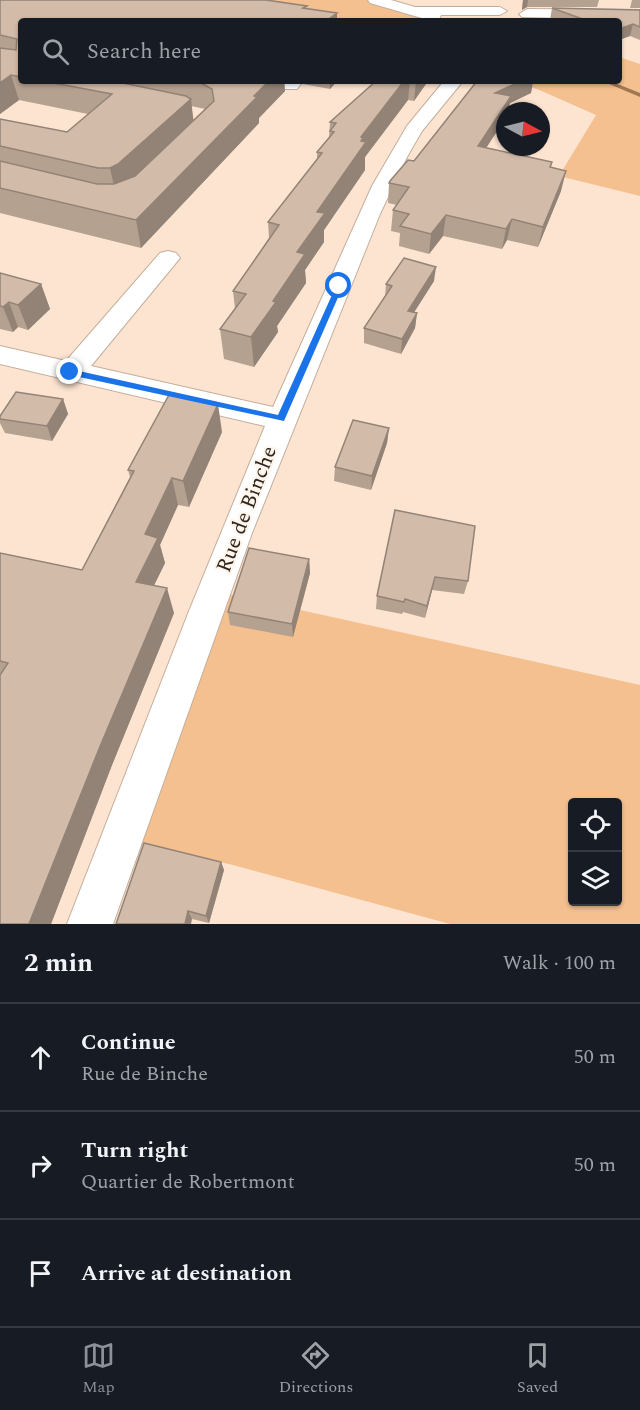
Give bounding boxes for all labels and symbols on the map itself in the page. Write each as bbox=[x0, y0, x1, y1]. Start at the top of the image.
north arrow bbox=[496, 102, 550, 156]
route start bbox=[325, 272, 351, 298]
route end bbox=[56, 358, 82, 384]
street label: Rue de Binche bbox=[208, 441, 286, 577]

